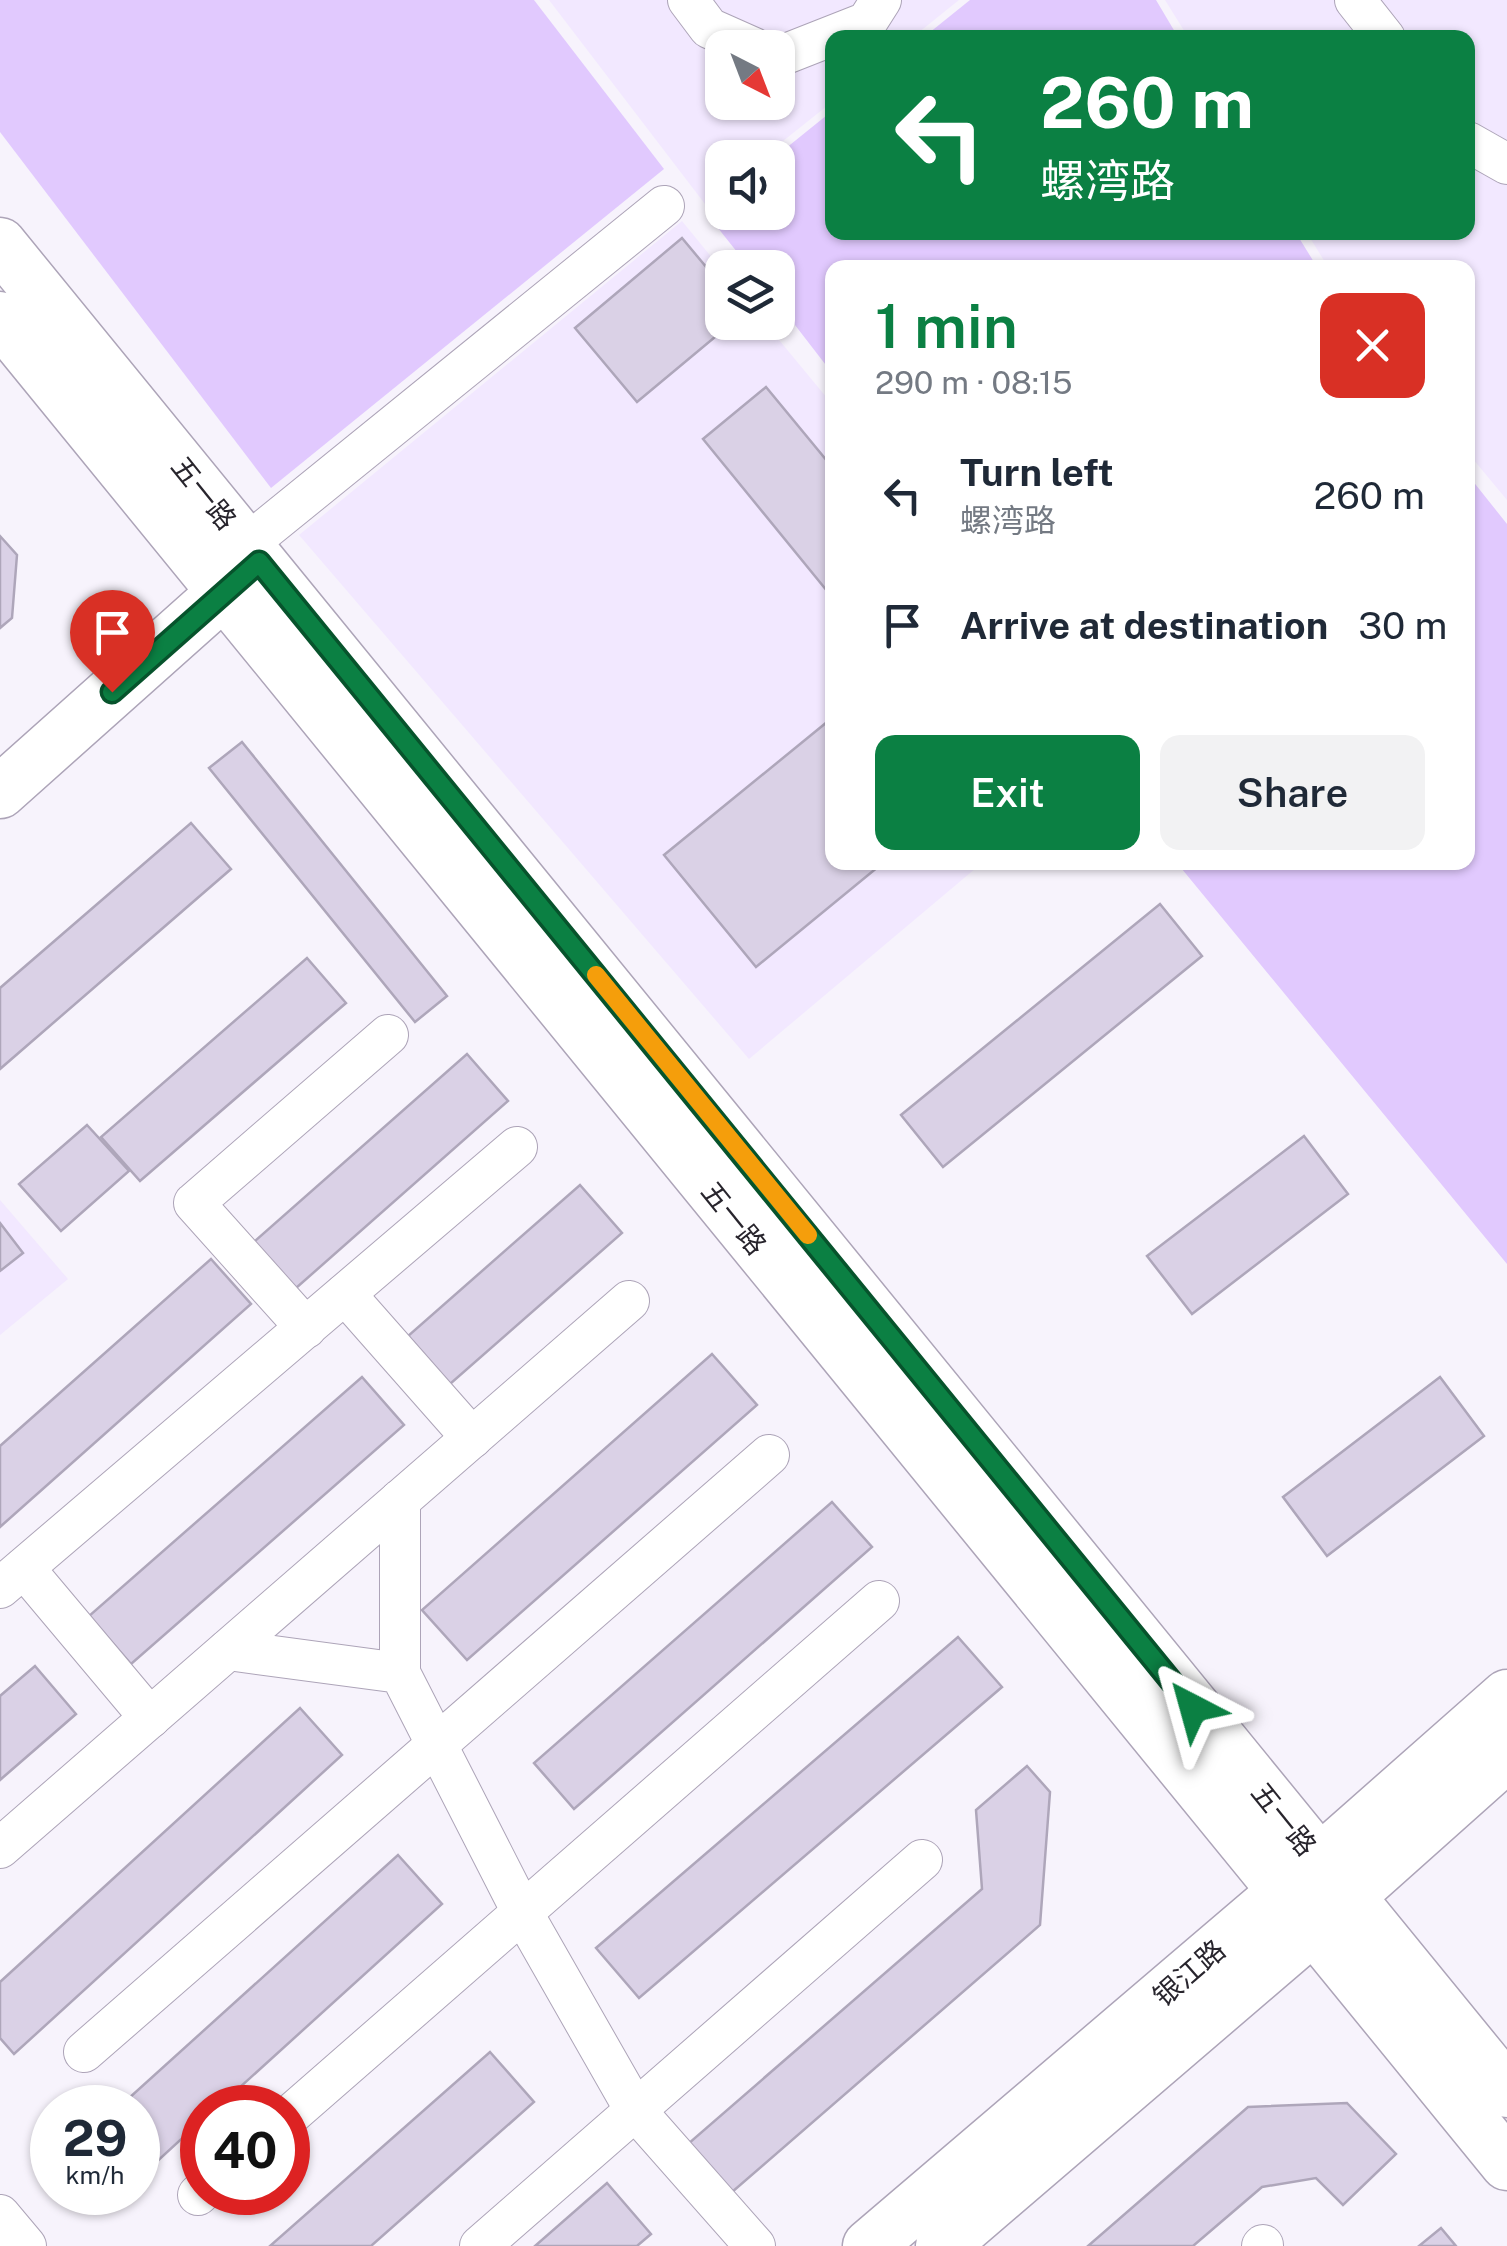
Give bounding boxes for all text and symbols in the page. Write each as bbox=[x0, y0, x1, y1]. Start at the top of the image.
north arrow bbox=[705, 30, 795, 120]
map controls bbox=[705, 30, 795, 340]
text: 260 m bbox=[1040, 61, 1254, 144]
icon: left bbox=[875, 70, 1005, 200]
button: sound bbox=[705, 140, 795, 230]
text: 螺湾路 bbox=[1040, 154, 1175, 207]
button: layers bbox=[705, 250, 795, 340]
text: 1 min bbox=[875, 291, 1018, 362]
button: close bbox=[1320, 293, 1425, 398]
text: 290 m · 08:15 bbox=[875, 364, 1072, 401]
street label: 五一路 bbox=[165, 450, 244, 536]
text: Turn left bbox=[960, 450, 1114, 495]
icon: left bbox=[875, 468, 930, 523]
text: 260 m bbox=[1314, 473, 1425, 518]
text: 螺湾路 bbox=[960, 502, 1056, 539]
pin bbox=[70, 590, 155, 693]
icon: arrive bbox=[875, 598, 930, 653]
text: Arrive at destination bbox=[960, 603, 1328, 648]
text: 30 m bbox=[1358, 603, 1447, 648]
icon: arrive bbox=[85, 605, 140, 660]
button: Exit bbox=[875, 735, 1140, 850]
button: Share bbox=[1160, 735, 1425, 850]
street label: 五一路 bbox=[695, 1175, 774, 1261]
position arrow bbox=[1141, 1656, 1245, 1760]
street label: 五一路 bbox=[1245, 1776, 1324, 1862]
street label: 银江路 bbox=[1146, 1933, 1231, 2013]
speed limit sign: 40 bbox=[180, 2085, 310, 2215]
text: 29 bbox=[63, 2108, 127, 2167]
text: km/h bbox=[66, 2160, 124, 2190]

